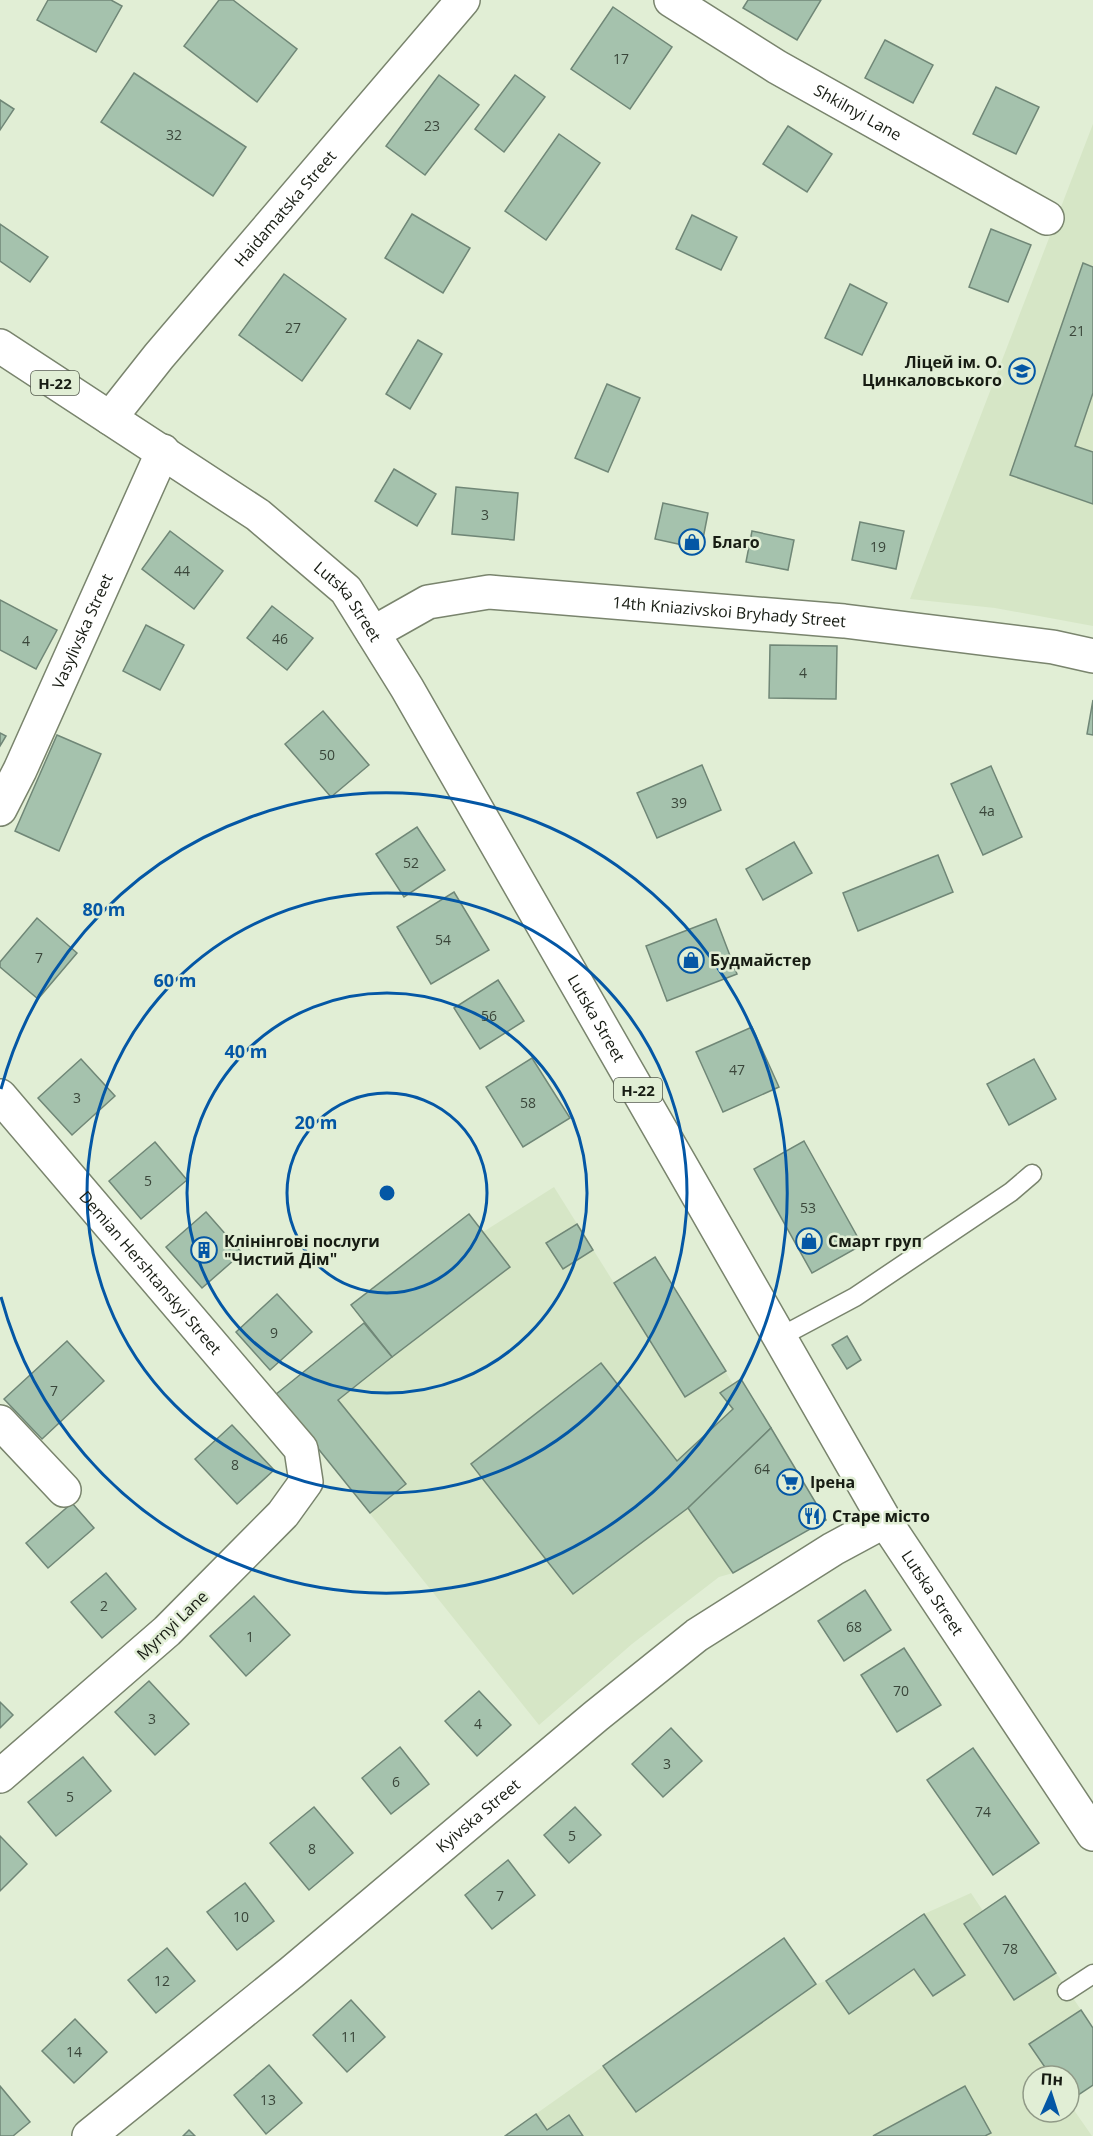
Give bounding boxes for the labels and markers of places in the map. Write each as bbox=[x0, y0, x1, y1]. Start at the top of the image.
place label: Ліцей ім. О. Цинкаловського bbox=[862, 351, 1002, 391]
school or university icon: Ліцей ім. О. Цинкаловського bbox=[1007, 356, 1037, 386]
shop icon: Благо bbox=[677, 527, 707, 557]
place label: Благо bbox=[712, 531, 760, 553]
shop icon: Будмайстер bbox=[676, 945, 706, 975]
place label: Будмайстер bbox=[710, 949, 811, 971]
centre of rings bbox=[377, 1183, 397, 1203]
shop icon: Смарт груп bbox=[794, 1226, 824, 1256]
place label: Клінінгові послуги "Чистий Дім" bbox=[224, 1230, 380, 1270]
place label: Смарт груп bbox=[828, 1230, 922, 1252]
building icon: Клінінгові послуги "Чистий Дім" bbox=[189, 1235, 219, 1265]
supermarket icon: Ірена bbox=[775, 1467, 805, 1497]
place label: Ірена bbox=[810, 1471, 855, 1493]
restaurant icon: Старе місто bbox=[797, 1501, 827, 1531]
place label: Старе місто bbox=[832, 1505, 930, 1527]

